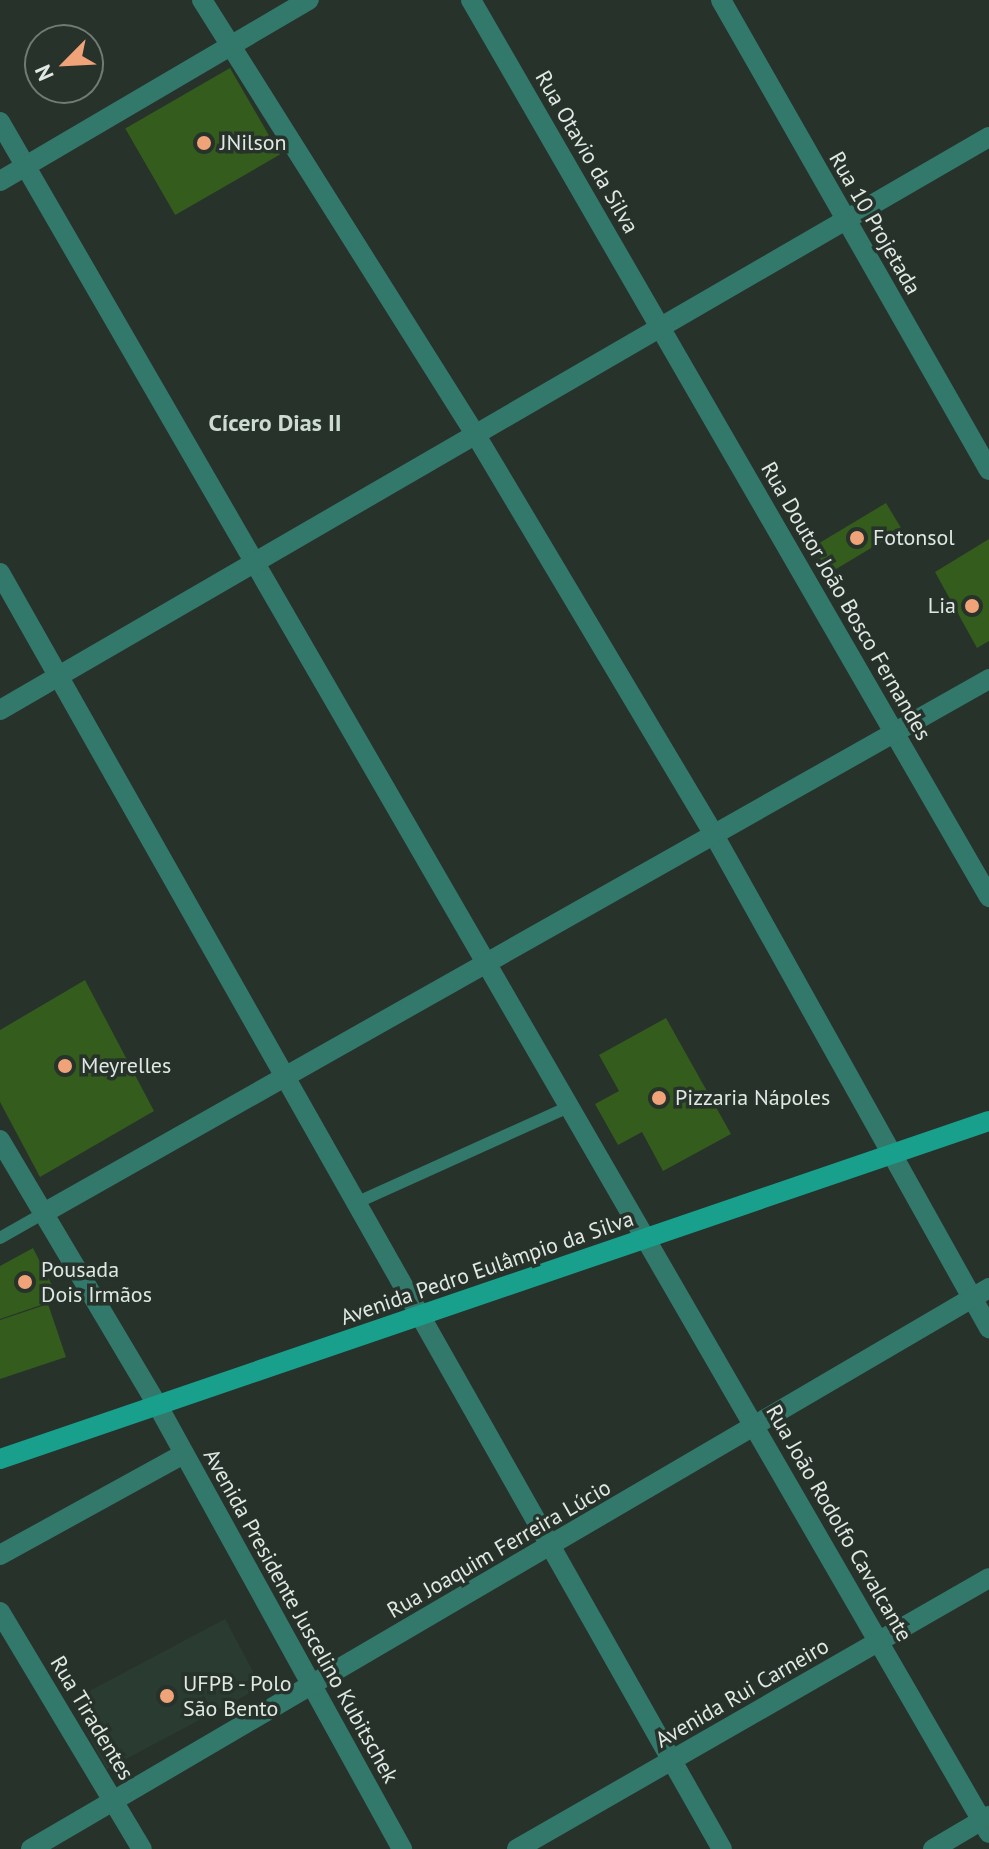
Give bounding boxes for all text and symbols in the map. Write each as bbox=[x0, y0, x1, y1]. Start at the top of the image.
north arrow bbox=[24, 24, 104, 104]
text: N bbox=[28, 61, 60, 85]
street label: Rua Otavio da Silva bbox=[530, 66, 644, 238]
place label: JNilson bbox=[220, 130, 287, 156]
marker: JNilson bbox=[195, 134, 213, 152]
street label: Rua 10 Projetada bbox=[823, 147, 927, 299]
district label: Cícero Dias II bbox=[208, 409, 342, 437]
street label: Rua Doutor João Bosco Fernandes bbox=[755, 457, 937, 745]
place label: Fotonsol bbox=[873, 525, 955, 551]
marker: Fotonsol bbox=[848, 529, 866, 547]
place label: Lia bbox=[928, 593, 956, 619]
marker: Lia bbox=[963, 597, 981, 615]
place label: Meyrelles bbox=[81, 1053, 171, 1079]
marker: Meyrelles bbox=[56, 1057, 74, 1075]
place label: Pizzaria Nápoles bbox=[675, 1085, 830, 1111]
marker: Pizzaria Nápoles bbox=[650, 1089, 668, 1107]
street label: Avenida Pedro Eulâmpio da Silva bbox=[337, 1205, 637, 1331]
place label: Pousada Dois Irmãos bbox=[41, 1256, 152, 1308]
marker: Pousada Dois Irmãos bbox=[16, 1273, 34, 1291]
street label: Rua João Rodolfo Cavalcante bbox=[760, 1400, 918, 1646]
street label: Avenida Presidente Juscelino Kubitschek bbox=[198, 1444, 404, 1788]
street label: Rua Joaquim Ferreira Lúcio bbox=[383, 1474, 615, 1624]
street label: Avenida Rui Carneiro bbox=[651, 1633, 833, 1753]
street label: Rua Tiradentes bbox=[44, 1651, 140, 1785]
place label: UFPB - Polo São Bento bbox=[183, 1670, 295, 1722]
marker: UFPB - Polo São Bento bbox=[158, 1687, 176, 1705]

